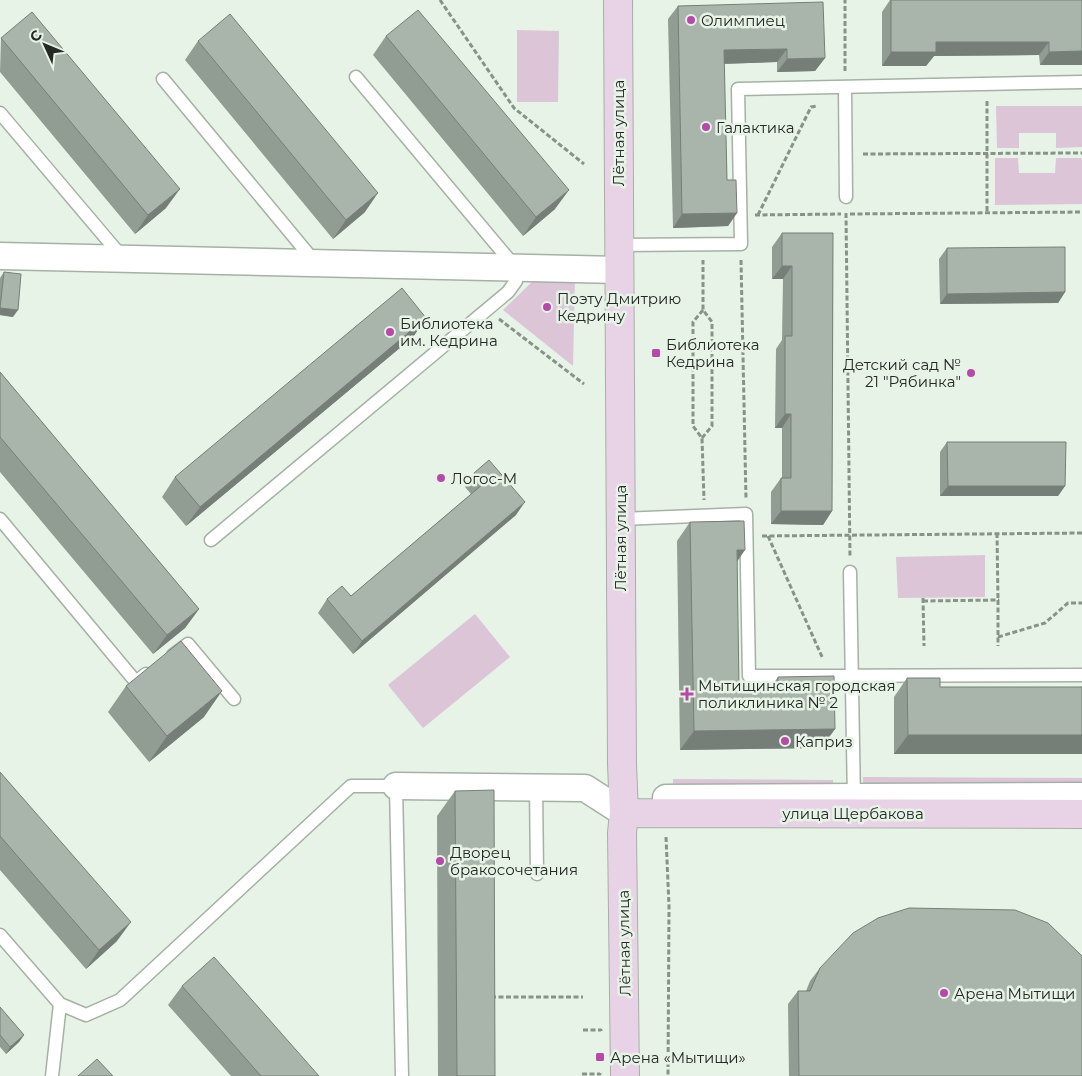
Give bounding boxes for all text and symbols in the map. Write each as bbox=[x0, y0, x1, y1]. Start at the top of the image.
place label: Олимпиец bbox=[701, 11, 785, 30]
marker: Олимпиец bbox=[685, 14, 697, 26]
north arrow bbox=[20, 20, 70, 70]
text: С bbox=[26, 26, 46, 46]
street label: Лётная улица bbox=[609, 80, 628, 186]
place label: Галактика bbox=[716, 118, 794, 137]
marker: Галактика bbox=[700, 121, 712, 133]
place label: Поэту Дмитрию Кедрину bbox=[557, 289, 681, 325]
marker: Поэту Дмитрию Кедрину bbox=[541, 301, 553, 313]
place label: Библиотека им. Кедрина bbox=[400, 314, 498, 350]
marker: Библиотека им. Кедрина bbox=[384, 326, 396, 338]
place label: Библиотека Кедрина bbox=[666, 335, 759, 371]
marker: Библиотека Кедрина bbox=[650, 347, 662, 359]
place label: Детский сад № 21 "Рябинка" bbox=[843, 355, 961, 391]
marker: Детский сад № 21 "Рябинка" bbox=[965, 367, 977, 379]
place label: Логос-М bbox=[451, 469, 517, 488]
marker: Логос-М bbox=[435, 472, 447, 484]
street label: Лётная улица bbox=[611, 485, 630, 591]
place label: Мытищинская городская поликлиника № 2 bbox=[698, 676, 895, 712]
marker: Мытищинская городская поликлиника № 2 bbox=[680, 687, 694, 701]
place label: Каприз bbox=[795, 732, 853, 751]
marker: Каприз bbox=[779, 735, 791, 747]
street label: улица Щербакова bbox=[781, 804, 924, 823]
place label: Дворец бракосочетания bbox=[450, 843, 578, 879]
marker: Дворец бракосочетания bbox=[434, 855, 446, 867]
street label: Лётная улица bbox=[614, 890, 634, 996]
place label: Арена Мытищи bbox=[954, 984, 1075, 1003]
marker: Арена Мытищи bbox=[938, 987, 950, 999]
place label: Арена «Мытищи» bbox=[610, 1048, 746, 1067]
marker: Арена «Мытищи» bbox=[594, 1051, 606, 1063]

